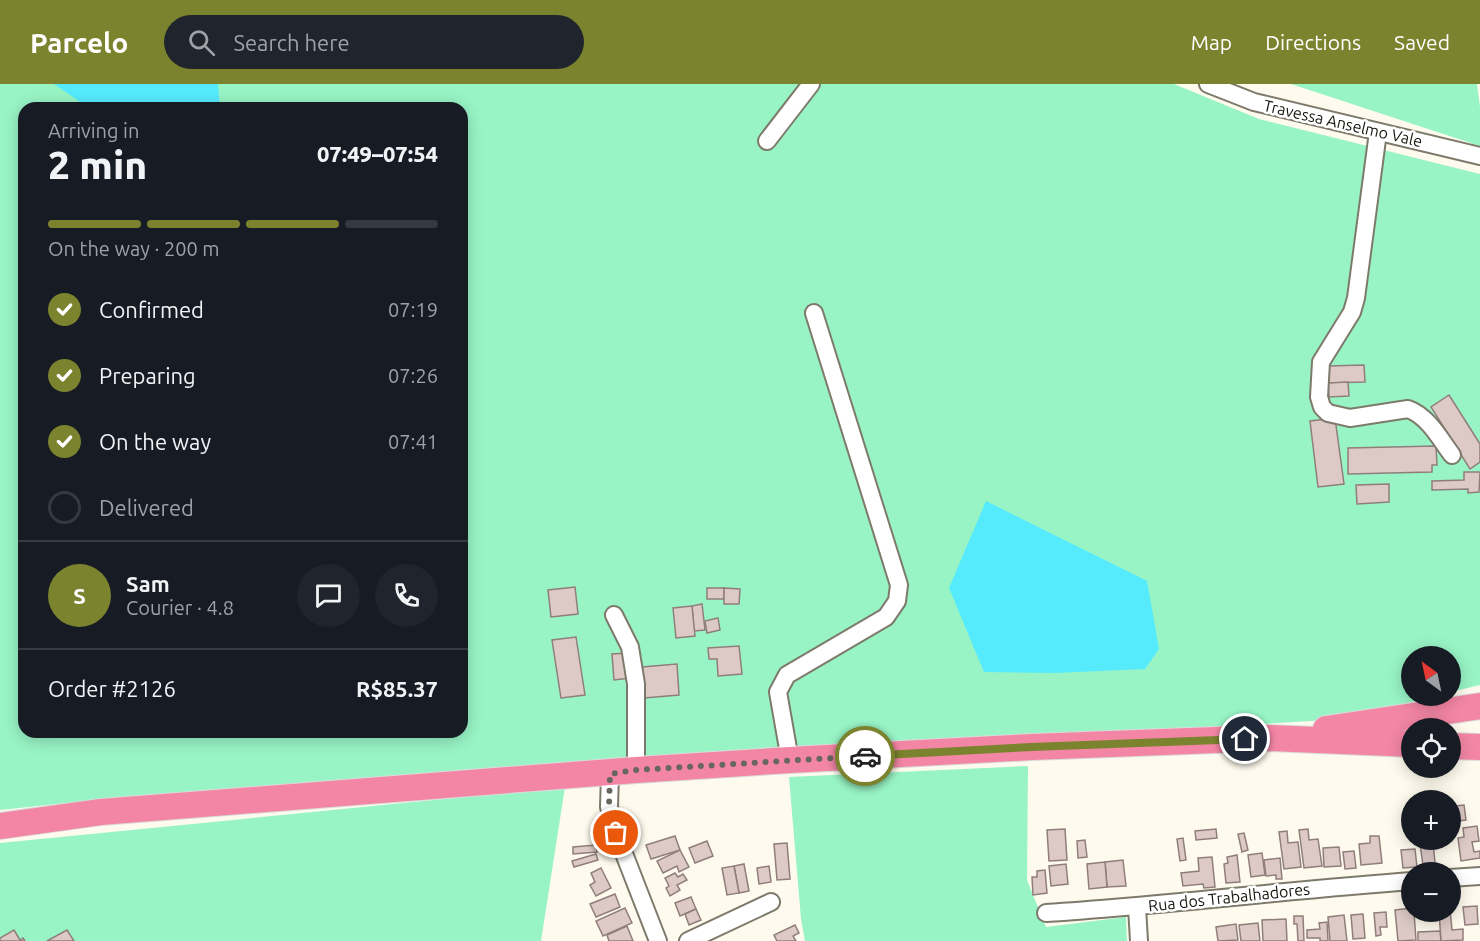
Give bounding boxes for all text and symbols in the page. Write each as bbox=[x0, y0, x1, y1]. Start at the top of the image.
search box bbox=[164, 15, 584, 69]
icon: search bbox=[185, 26, 218, 59]
text: Parcelo bbox=[30, 27, 128, 58]
text: Search here bbox=[233, 30, 350, 55]
text: Map bbox=[1191, 30, 1232, 54]
text: Directions bbox=[1265, 30, 1361, 54]
text: Saved bbox=[1394, 30, 1450, 54]
street label: Travessa Anselmo Vale bbox=[1262, 96, 1424, 150]
text: Arriving in bbox=[48, 119, 139, 142]
text: 07:49–07:54 bbox=[317, 141, 438, 166]
text: 2 min bbox=[48, 143, 147, 186]
text: On the way · 200 m bbox=[48, 237, 220, 260]
icon: check bbox=[48, 293, 81, 326]
text: Confirmed bbox=[99, 297, 204, 322]
text: 07:19 bbox=[388, 298, 438, 321]
icon: check bbox=[48, 359, 81, 392]
text: Preparing bbox=[99, 363, 196, 388]
text: 07:26 bbox=[388, 364, 438, 387]
icon: check bbox=[48, 425, 81, 458]
text: On the way bbox=[99, 429, 211, 454]
text: 07:41 bbox=[388, 430, 438, 453]
text: Delivered bbox=[99, 495, 194, 520]
button: chat bbox=[297, 564, 360, 627]
button: phone bbox=[375, 564, 438, 627]
text: Sam bbox=[126, 571, 170, 596]
text: S bbox=[73, 583, 86, 608]
text: Courier · 4.8 bbox=[126, 596, 234, 619]
north arrow bbox=[1401, 646, 1461, 706]
map controls bbox=[1401, 646, 1461, 922]
text: Order #2126 bbox=[48, 676, 176, 701]
text: R$85.37 bbox=[356, 676, 438, 701]
pin bbox=[1219, 713, 1270, 764]
button: locate bbox=[1401, 718, 1461, 778]
icon: home bbox=[1228, 722, 1261, 755]
courier bbox=[835, 726, 895, 786]
icon: car bbox=[849, 740, 882, 773]
button: + bbox=[1401, 790, 1461, 850]
pin bbox=[590, 807, 641, 858]
icon: bag bbox=[599, 816, 632, 849]
button: − bbox=[1401, 862, 1461, 922]
street label: Rua dos Trabalhadores bbox=[1147, 880, 1311, 914]

